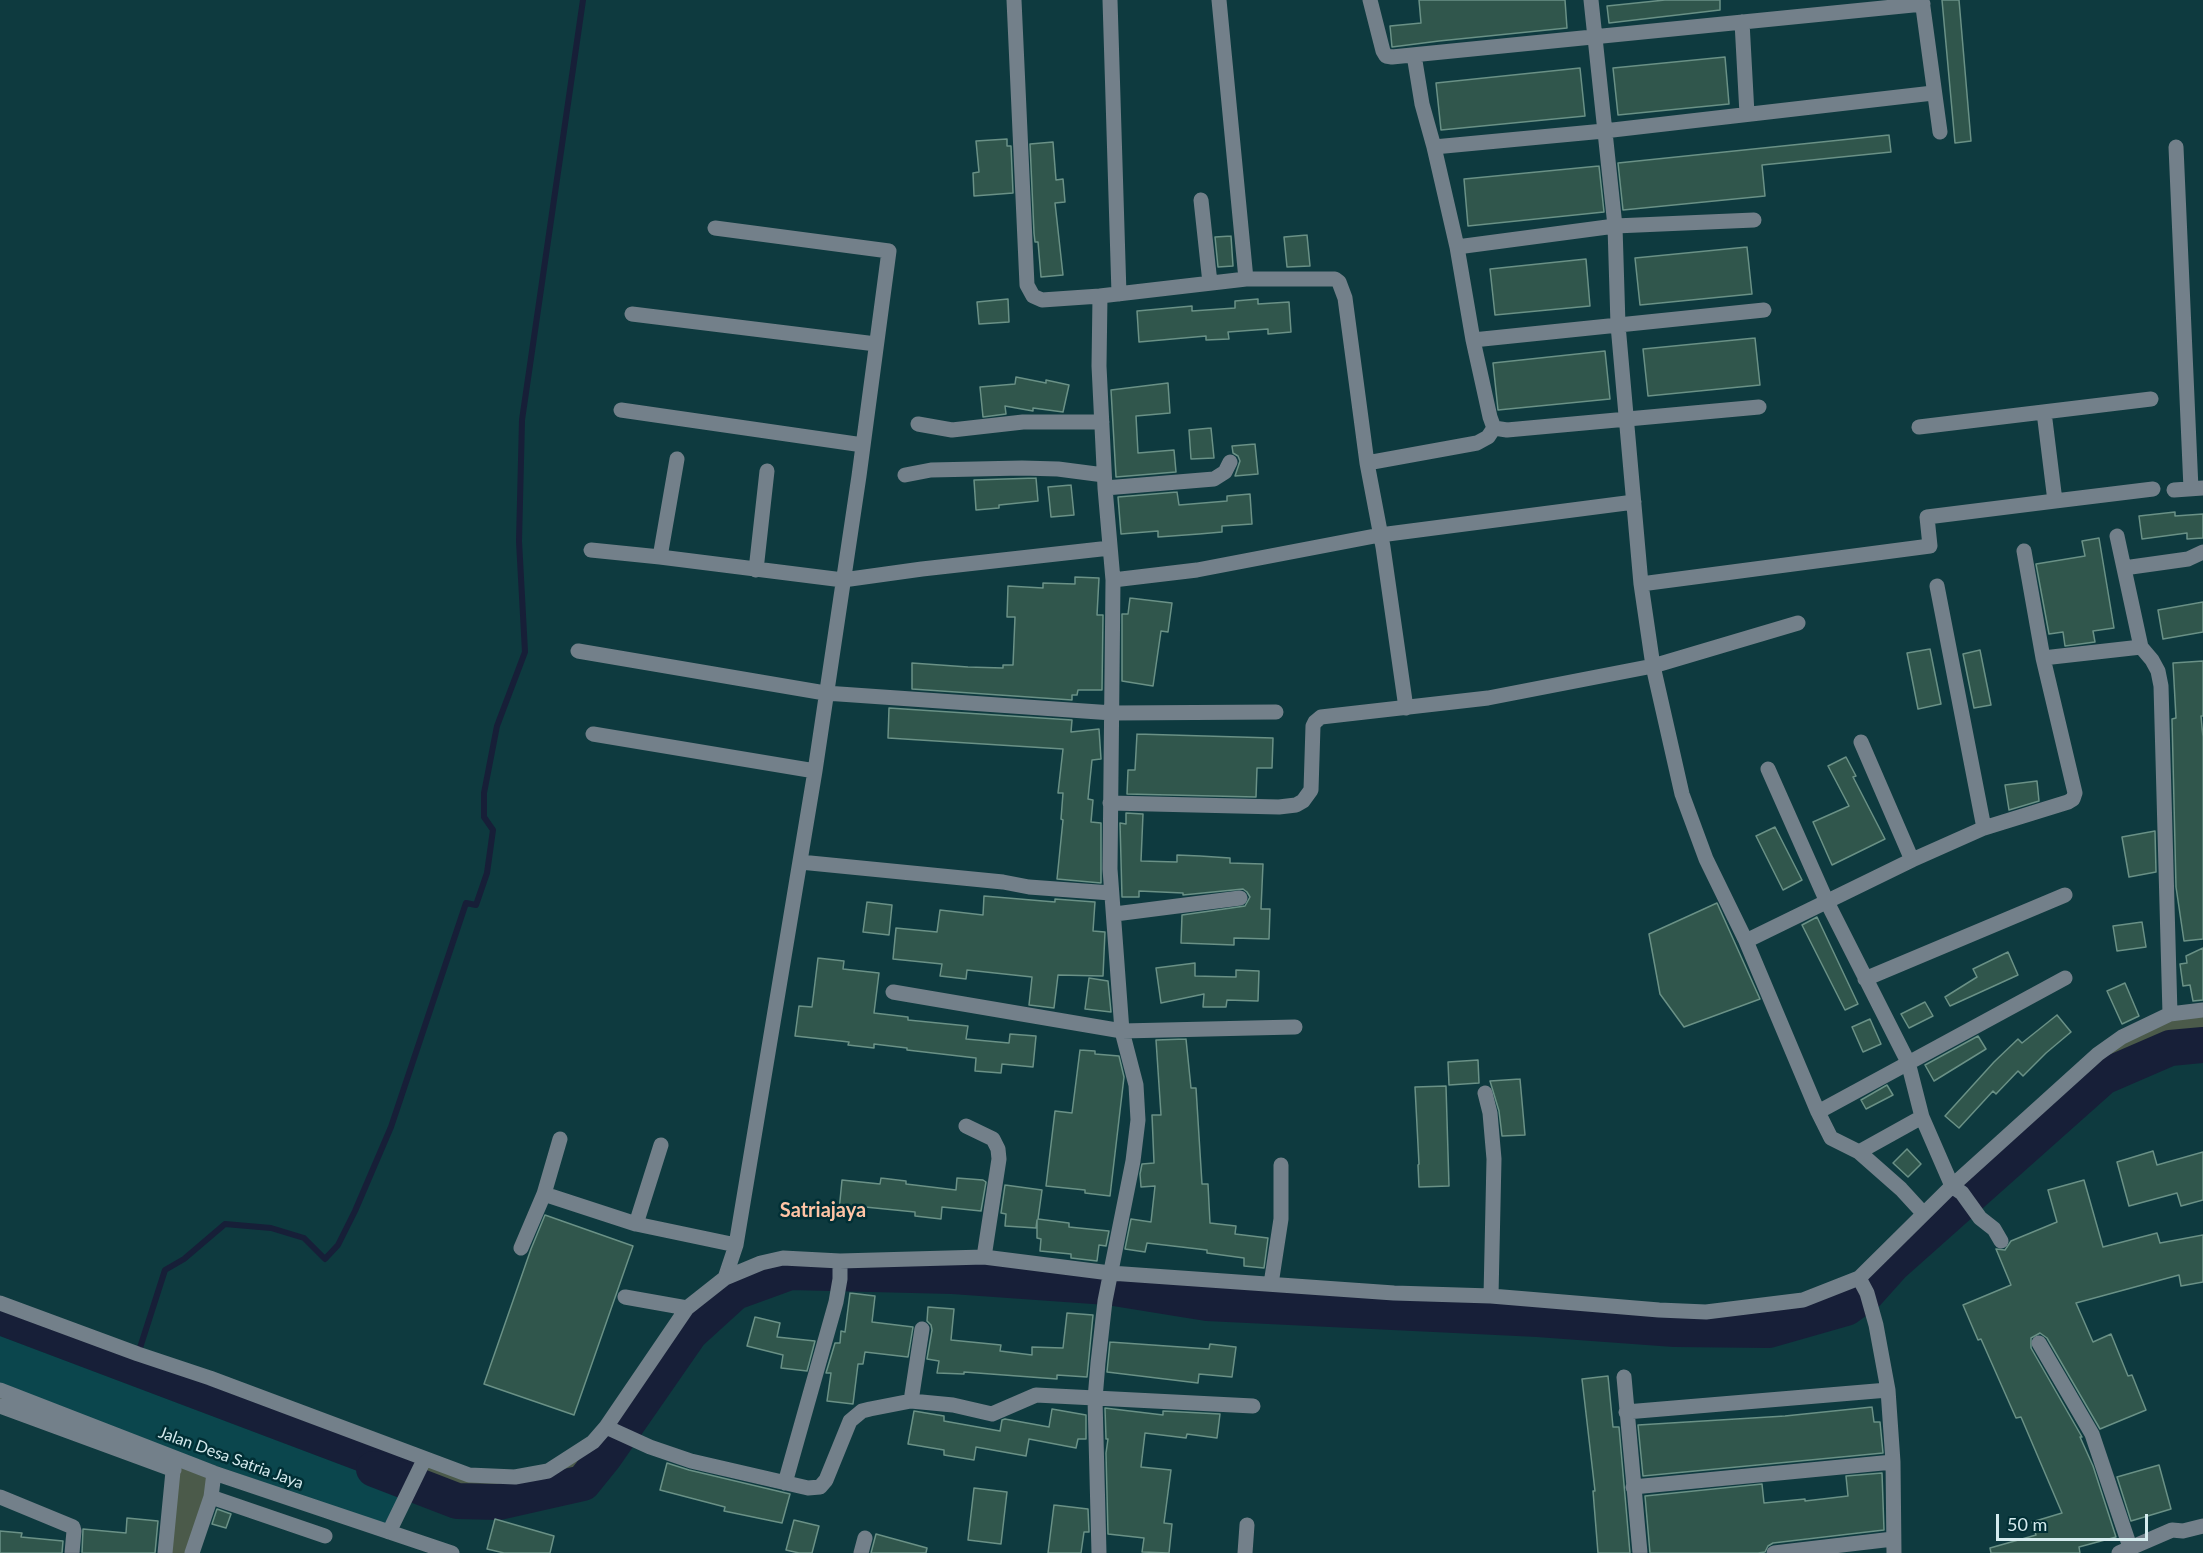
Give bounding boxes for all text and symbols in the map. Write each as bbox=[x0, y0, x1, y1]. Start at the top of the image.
district label: Satriajaya bbox=[780, 1199, 866, 1223]
street label: Jalan Desa Satria Jaya bbox=[156, 1423, 306, 1493]
scale bar bbox=[1999, 1502, 2150, 1540]
text: 50 m bbox=[2007, 1513, 2047, 1535]

